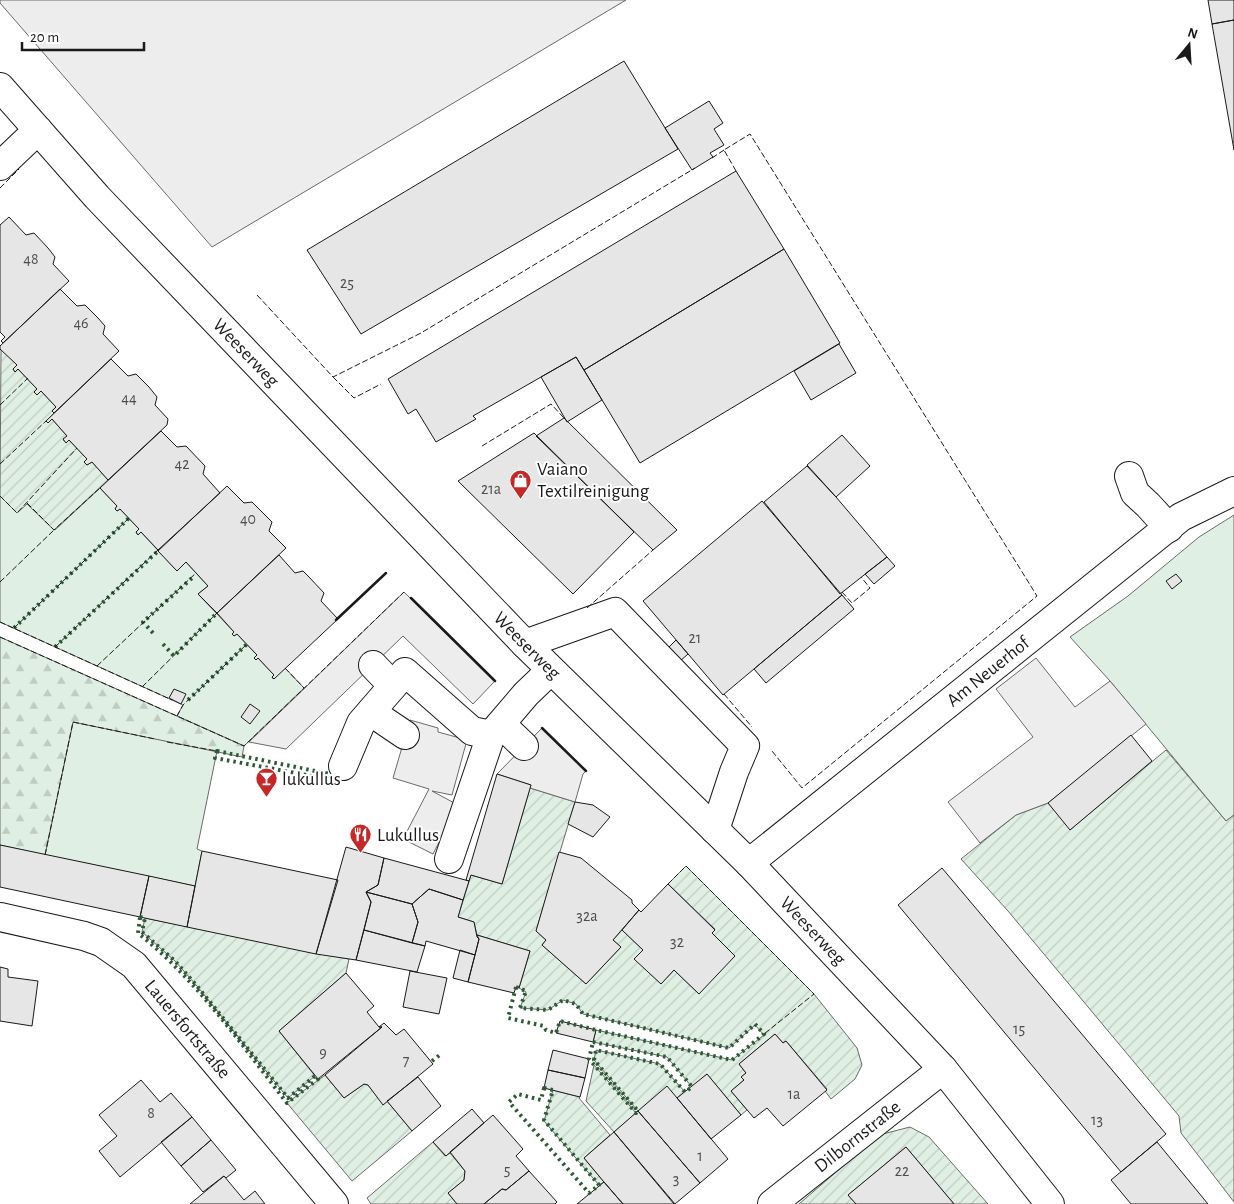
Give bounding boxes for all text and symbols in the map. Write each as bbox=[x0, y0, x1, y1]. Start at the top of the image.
scale bar bbox=[22, 20, 145, 52]
north arrow bbox=[1164, 20, 1214, 70]
text: N bbox=[1186, 25, 1200, 42]
text: 20 m bbox=[30, 30, 59, 45]
house number: 48 bbox=[23, 251, 39, 267]
house number: 25 bbox=[340, 275, 354, 291]
house number: 46 bbox=[73, 315, 89, 331]
street label: Weeserweg bbox=[209, 315, 283, 391]
house number: 44 bbox=[121, 390, 137, 406]
house number: 42 bbox=[175, 456, 189, 472]
place label: Vaiano Textilreinigung bbox=[537, 460, 650, 501]
shop icon: Vaiano Textilreinigung bbox=[509, 468, 533, 499]
house number: 21a bbox=[481, 481, 501, 497]
house number: 40 bbox=[240, 511, 256, 527]
street label: Weeserweg bbox=[490, 608, 565, 683]
house number: 21 bbox=[689, 630, 701, 646]
street label: Am Neuerhof bbox=[943, 632, 1034, 710]
bar icon: lukullus bbox=[254, 767, 278, 798]
place label: lukullus bbox=[282, 770, 341, 789]
restaurant icon: Lukullus bbox=[349, 823, 373, 854]
place label: Lukullus bbox=[377, 826, 439, 845]
street label: Weeserweg bbox=[776, 893, 850, 969]
house number: 32a bbox=[576, 908, 598, 924]
house number: 32 bbox=[670, 934, 684, 950]
street label: Lauersfortstraße bbox=[141, 976, 234, 1082]
house number: 15 bbox=[1013, 1021, 1025, 1037]
house number: 9 bbox=[319, 1045, 327, 1061]
house number: 7 bbox=[403, 1053, 410, 1069]
house number: 1a bbox=[788, 1086, 800, 1102]
street label: Dilbornstraße bbox=[811, 1097, 904, 1176]
house number: 8 bbox=[147, 1105, 155, 1121]
house number: 13 bbox=[1091, 1112, 1103, 1128]
house number: 1 bbox=[697, 1148, 703, 1164]
house number: 5 bbox=[504, 1162, 510, 1178]
house number: 22 bbox=[895, 1163, 909, 1179]
house number: 3 bbox=[673, 1171, 679, 1187]

